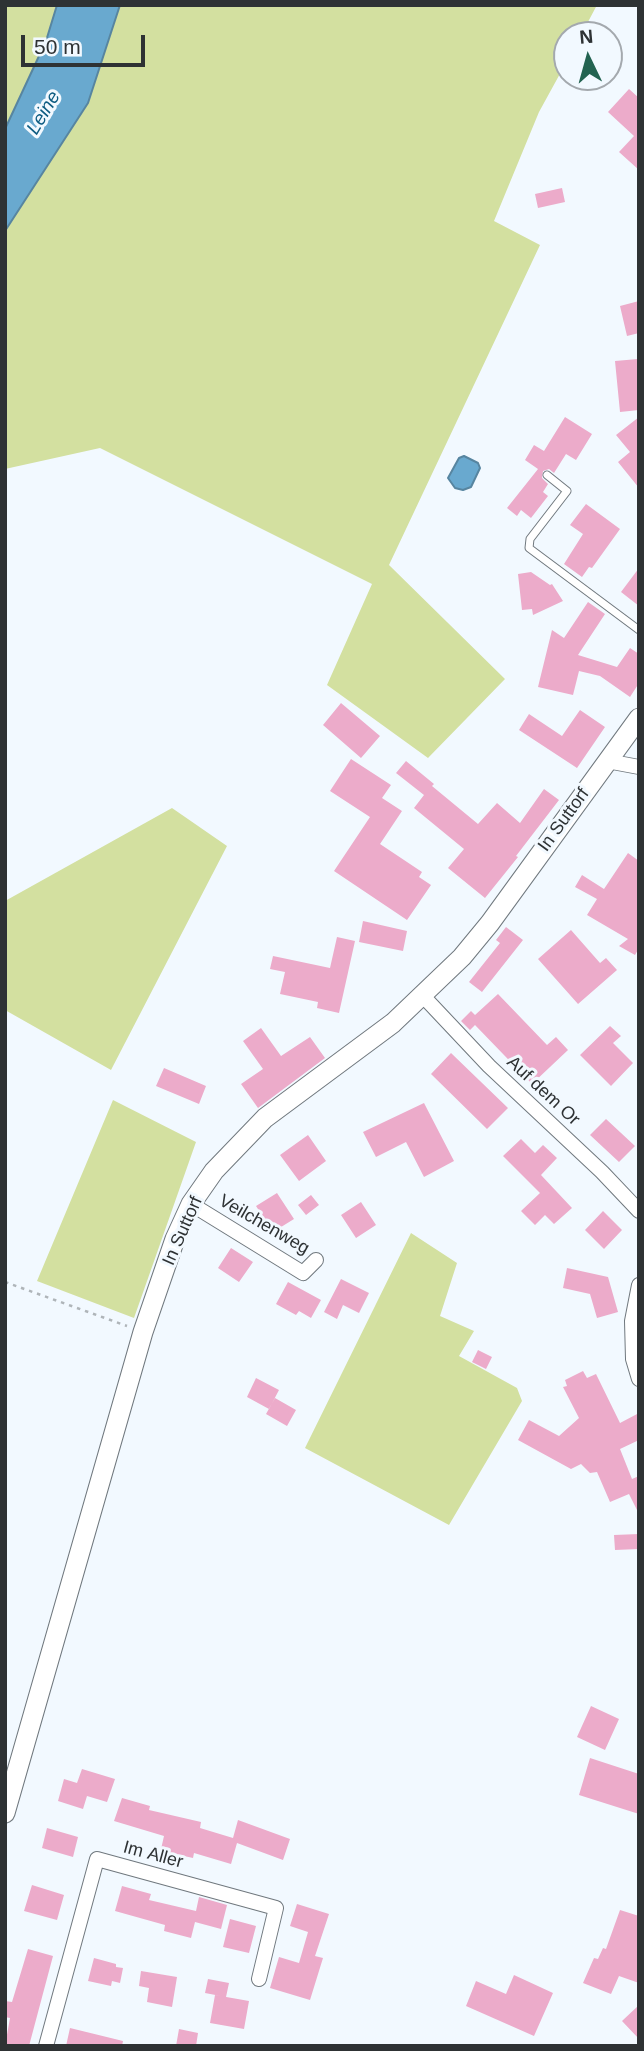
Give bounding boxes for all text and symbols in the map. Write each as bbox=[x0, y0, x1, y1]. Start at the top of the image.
scale bar bbox=[24, 21, 149, 65]
north arrow bbox=[553, 21, 623, 91]
text: N bbox=[579, 26, 594, 48]
text: 50 m bbox=[34, 35, 81, 58]
water label: Leine bbox=[22, 87, 66, 139]
street label: In Suttorf bbox=[534, 784, 594, 856]
street label: Auf dem Or bbox=[502, 1052, 584, 1130]
street label: Veilchenweg bbox=[215, 1190, 313, 1260]
street label: In Suttorf bbox=[158, 1193, 208, 1269]
street label: Im Aller bbox=[121, 1837, 185, 1873]

